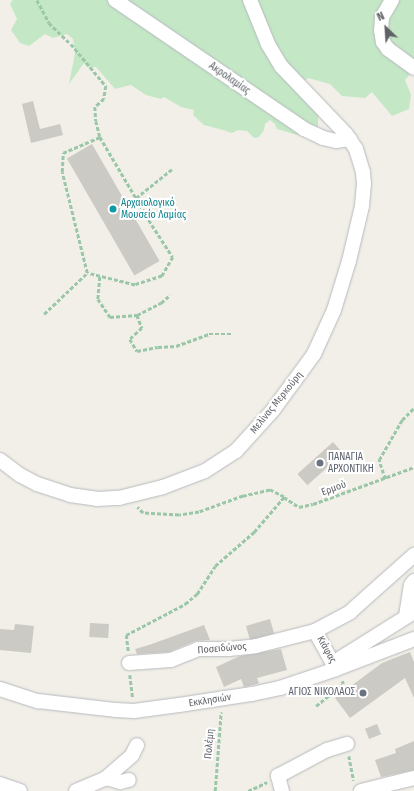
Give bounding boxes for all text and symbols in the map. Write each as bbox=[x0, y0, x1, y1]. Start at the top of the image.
north arrow bbox=[366, 8, 406, 48]
text: N bbox=[375, 9, 386, 24]
street label: Ακρολαμίας bbox=[206, 61, 252, 97]
place label: Αρχαιολογικό Μουσείο Λαμίας bbox=[121, 197, 186, 220]
marker: Αρχαιολογικό Μουσείο Λαμίας bbox=[108, 204, 118, 214]
street label: Μελίνας Μερκούρη bbox=[248, 369, 306, 437]
place label: ΠΑΝΑΓΙΑ ΑΡΧΟΝΤΙΚΗ bbox=[328, 451, 374, 474]
marker: ΠΑΝΑΓΙΑ ΑΡΧΟΝΤΙΚΗ bbox=[315, 458, 325, 468]
street label: Ερμού bbox=[320, 479, 348, 499]
street label: Κιάφας bbox=[314, 634, 338, 666]
street label: Ποσειδώνος bbox=[197, 641, 247, 657]
place label: ΑΓΙΟΣ ΝΙΚΟΛΑΟΣ bbox=[289, 687, 355, 699]
marker: ΑΓΙΟΣ ΝΙΚΟΛΑΟΣ bbox=[358, 688, 368, 698]
street label: Εκκλησιών bbox=[188, 692, 232, 710]
street label: Πολέμη bbox=[203, 728, 217, 760]

